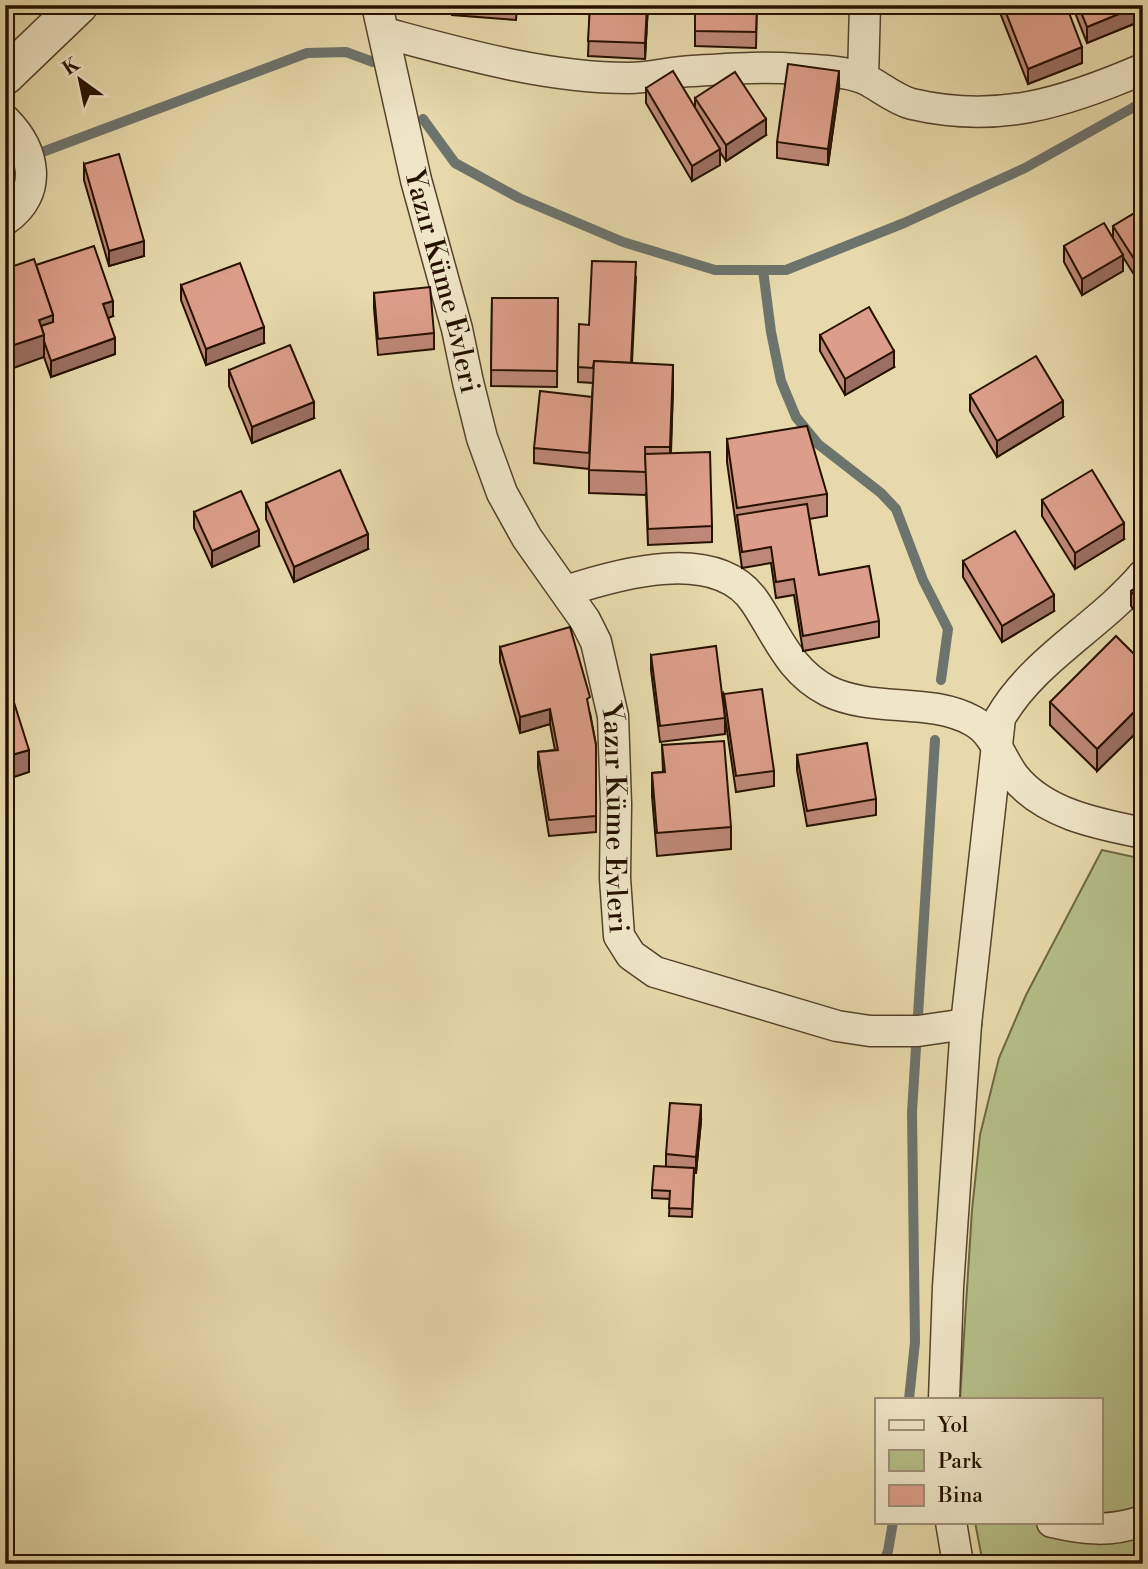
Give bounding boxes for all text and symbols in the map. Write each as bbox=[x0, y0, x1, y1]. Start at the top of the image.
north arrow bbox=[46, 46, 116, 116]
text: K bbox=[58, 52, 85, 81]
street label: Yazır Küme Evleri bbox=[396, 164, 488, 397]
street label: Yazır Küme Evleri bbox=[593, 698, 636, 934]
legend bbox=[875, 1398, 1102, 1524]
text: Yol bbox=[937, 1413, 968, 1439]
text: Park bbox=[938, 1449, 983, 1475]
text: Bina bbox=[937, 1483, 983, 1509]

